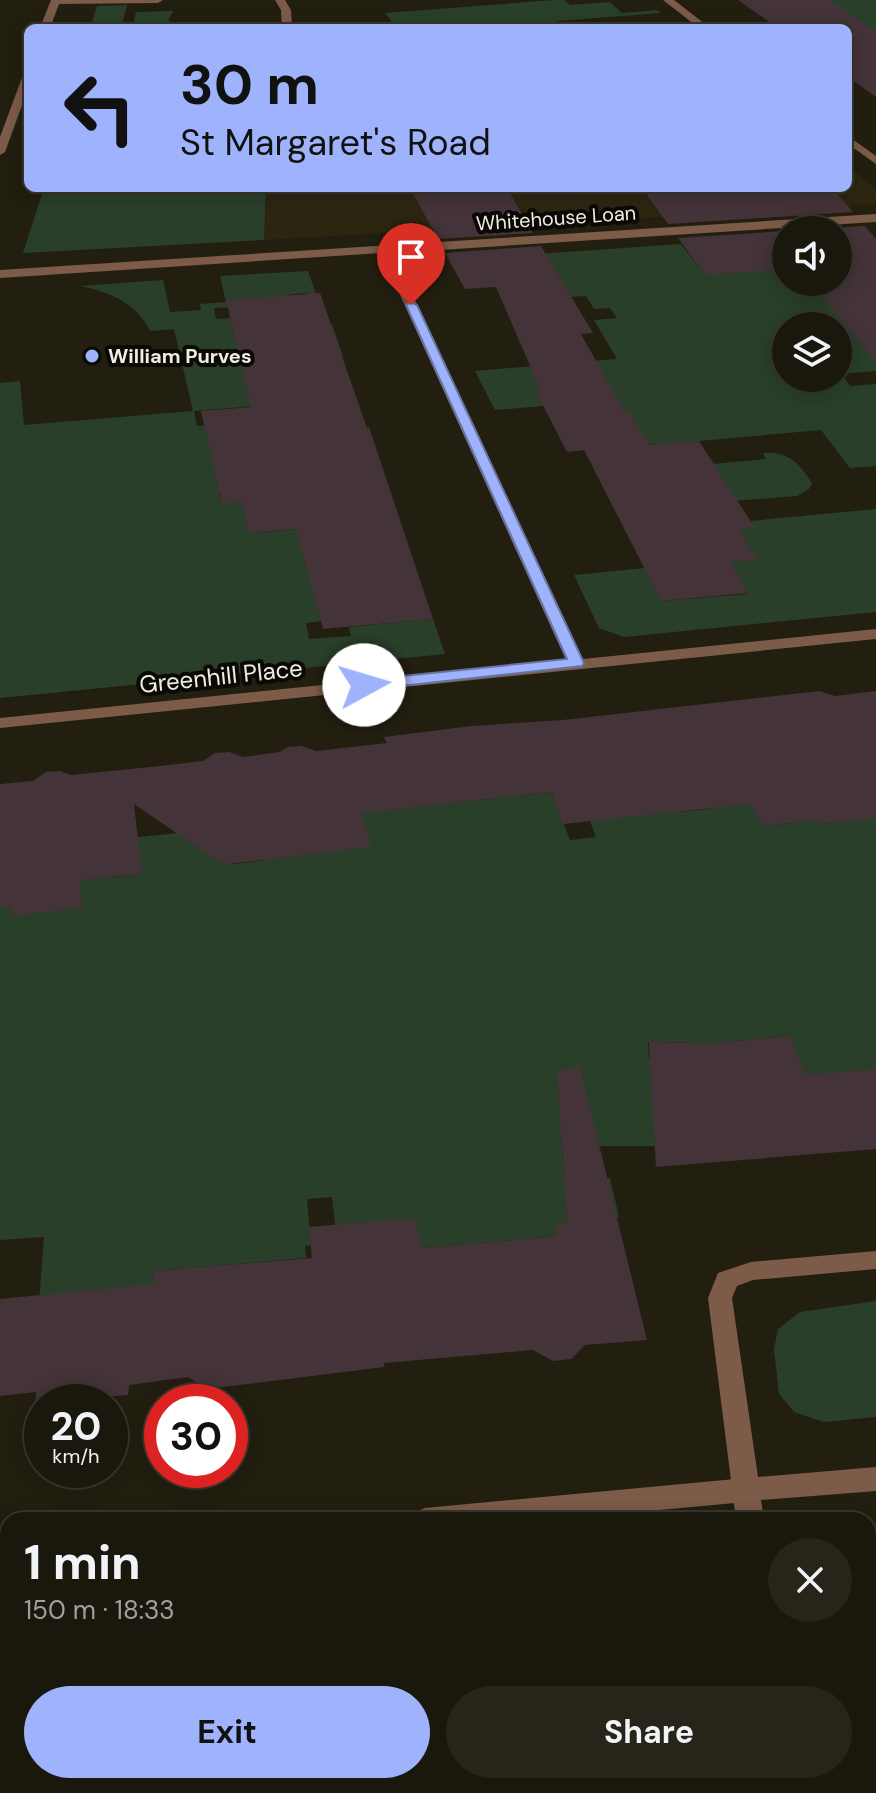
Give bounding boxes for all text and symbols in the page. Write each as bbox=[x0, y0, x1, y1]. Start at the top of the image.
text: 30 m bbox=[180, 48, 319, 121]
icon: left bbox=[48, 56, 152, 160]
text: St Margaret's Road bbox=[180, 119, 491, 166]
street label: Whitehouse Loan bbox=[475, 199, 637, 237]
map controls bbox=[772, 216, 852, 392]
button: sound bbox=[772, 216, 852, 296]
pin bbox=[377, 223, 445, 305]
icon: arrive bbox=[389, 235, 433, 279]
button: layers bbox=[772, 312, 852, 392]
place label: William Purves bbox=[108, 343, 252, 369]
marker: William Purves bbox=[83, 347, 101, 365]
position arrow bbox=[322, 643, 406, 727]
street label: Greenhill Place bbox=[138, 652, 304, 700]
speed limit sign: 30 bbox=[144, 1384, 248, 1488]
text: 20 bbox=[50, 1400, 102, 1452]
text: km/h bbox=[52, 1443, 100, 1469]
text: 1 min bbox=[24, 1531, 141, 1594]
button: close bbox=[768, 1538, 852, 1622]
text: 150 m · 18:33 bbox=[24, 1593, 175, 1627]
button: Exit bbox=[24, 1686, 430, 1778]
button: Share bbox=[446, 1686, 852, 1778]

